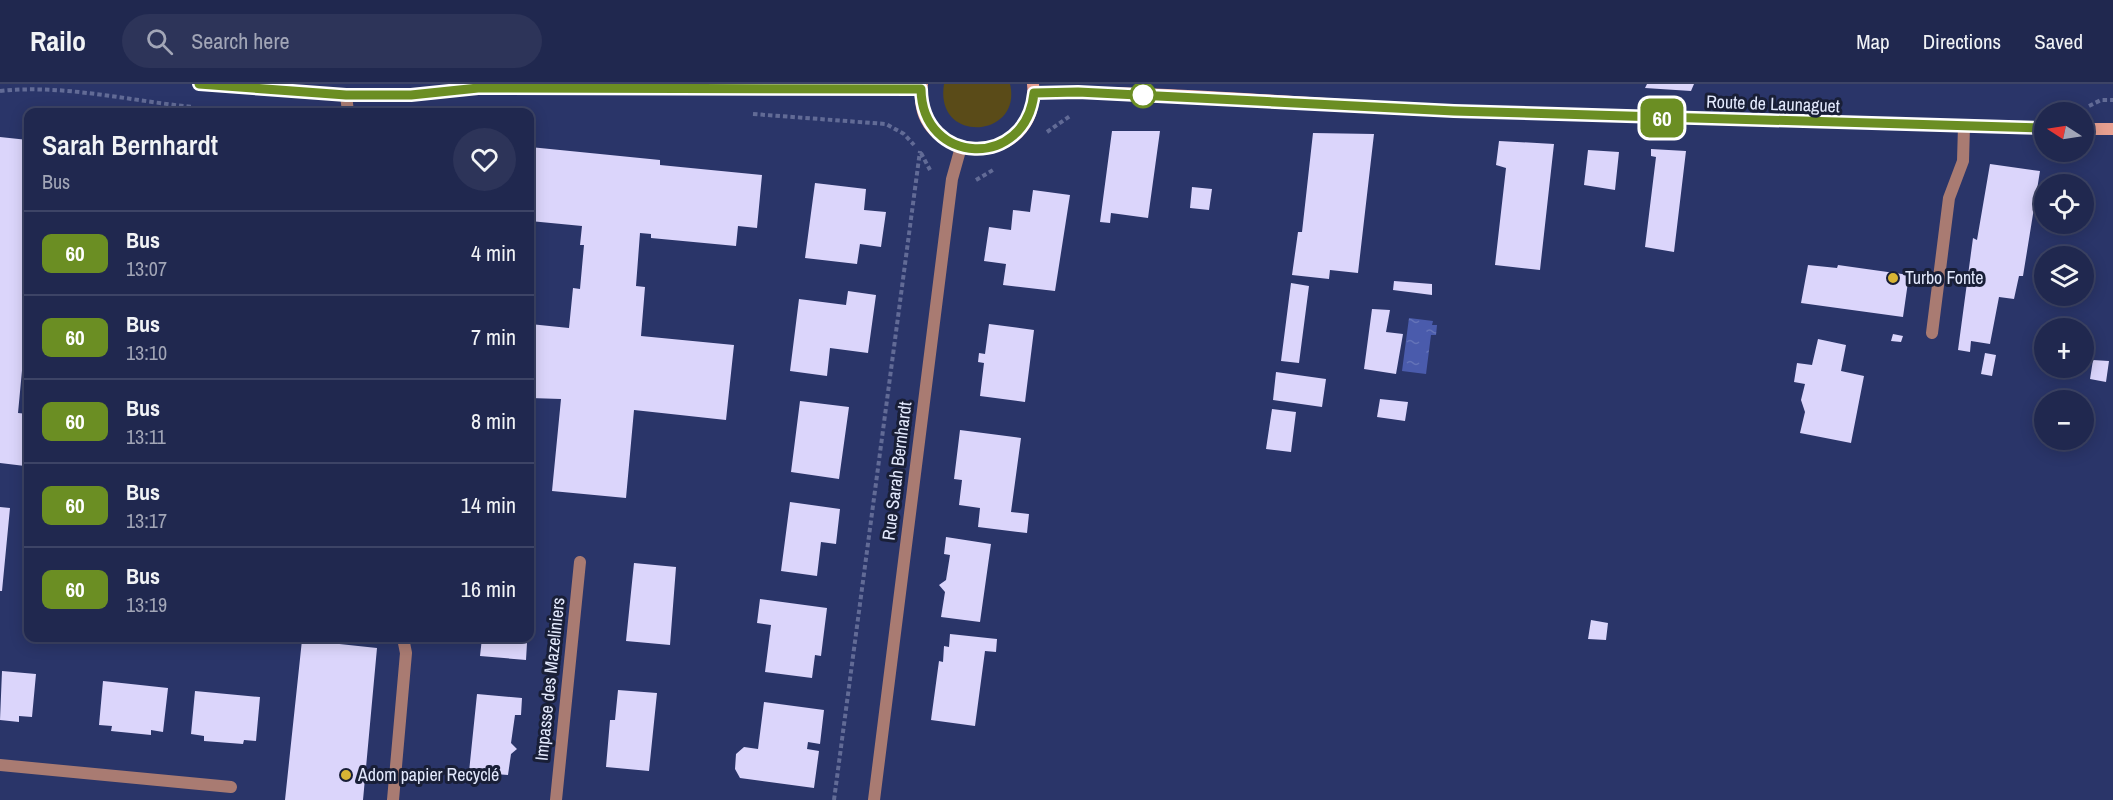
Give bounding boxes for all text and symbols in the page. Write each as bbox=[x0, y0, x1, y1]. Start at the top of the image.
search box bbox=[122, 14, 542, 68]
text: Railo bbox=[30, 22, 86, 60]
icon: search bbox=[143, 25, 176, 58]
text: Search here bbox=[191, 26, 289, 56]
text: Map bbox=[1856, 27, 1890, 56]
text: Directions bbox=[1923, 27, 2001, 56]
text: Saved bbox=[2034, 27, 2083, 56]
unlabelled marker bbox=[1130, 82, 1156, 108]
street label: Route de Launaguet bbox=[1706, 89, 1840, 118]
line badge: 60 bbox=[1635, 99, 1689, 138]
north arrow bbox=[2034, 102, 2094, 162]
map controls bbox=[2034, 102, 2094, 450]
text: 60 bbox=[1652, 104, 1672, 133]
text: Sarah Bernhardt bbox=[42, 126, 218, 164]
button: heart bbox=[453, 128, 516, 191]
text: Bus bbox=[42, 168, 70, 195]
button: locate bbox=[2034, 174, 2094, 234]
text: Bus bbox=[126, 225, 160, 255]
text: 4 min bbox=[471, 238, 516, 268]
text: 60 bbox=[65, 239, 85, 268]
button: layers bbox=[2034, 246, 2094, 306]
text: 13:07 bbox=[126, 255, 167, 282]
place label: Turbo Fonte bbox=[1905, 265, 1983, 290]
marker: Turbo Fonte bbox=[1886, 271, 1900, 285]
text: Bus bbox=[126, 309, 160, 339]
button: + bbox=[2034, 318, 2094, 378]
text: 7 min bbox=[471, 322, 516, 352]
text: 60 bbox=[65, 323, 85, 352]
text: 13:10 bbox=[126, 339, 167, 366]
button: − bbox=[2034, 390, 2094, 450]
text: Bus bbox=[126, 393, 160, 423]
street label: Rue Sarah Bernhardt bbox=[876, 400, 917, 542]
text: 8 min bbox=[471, 406, 516, 436]
text: 60 bbox=[65, 407, 85, 436]
text: 13:11 bbox=[126, 423, 166, 450]
text: Bus bbox=[126, 477, 160, 507]
text: 14 min bbox=[461, 490, 516, 520]
text: 60 bbox=[65, 491, 85, 520]
text: 13:17 bbox=[126, 507, 167, 534]
text: Bus bbox=[126, 561, 160, 591]
text: 16 min bbox=[461, 574, 516, 604]
text: 60 bbox=[65, 575, 85, 604]
text: 13:19 bbox=[126, 591, 167, 618]
street label: Impasse des Mazeliniers bbox=[528, 596, 571, 762]
place label: Adom papier Recyclé bbox=[357, 762, 499, 787]
marker: Adom papier Recyclé bbox=[339, 768, 353, 782]

